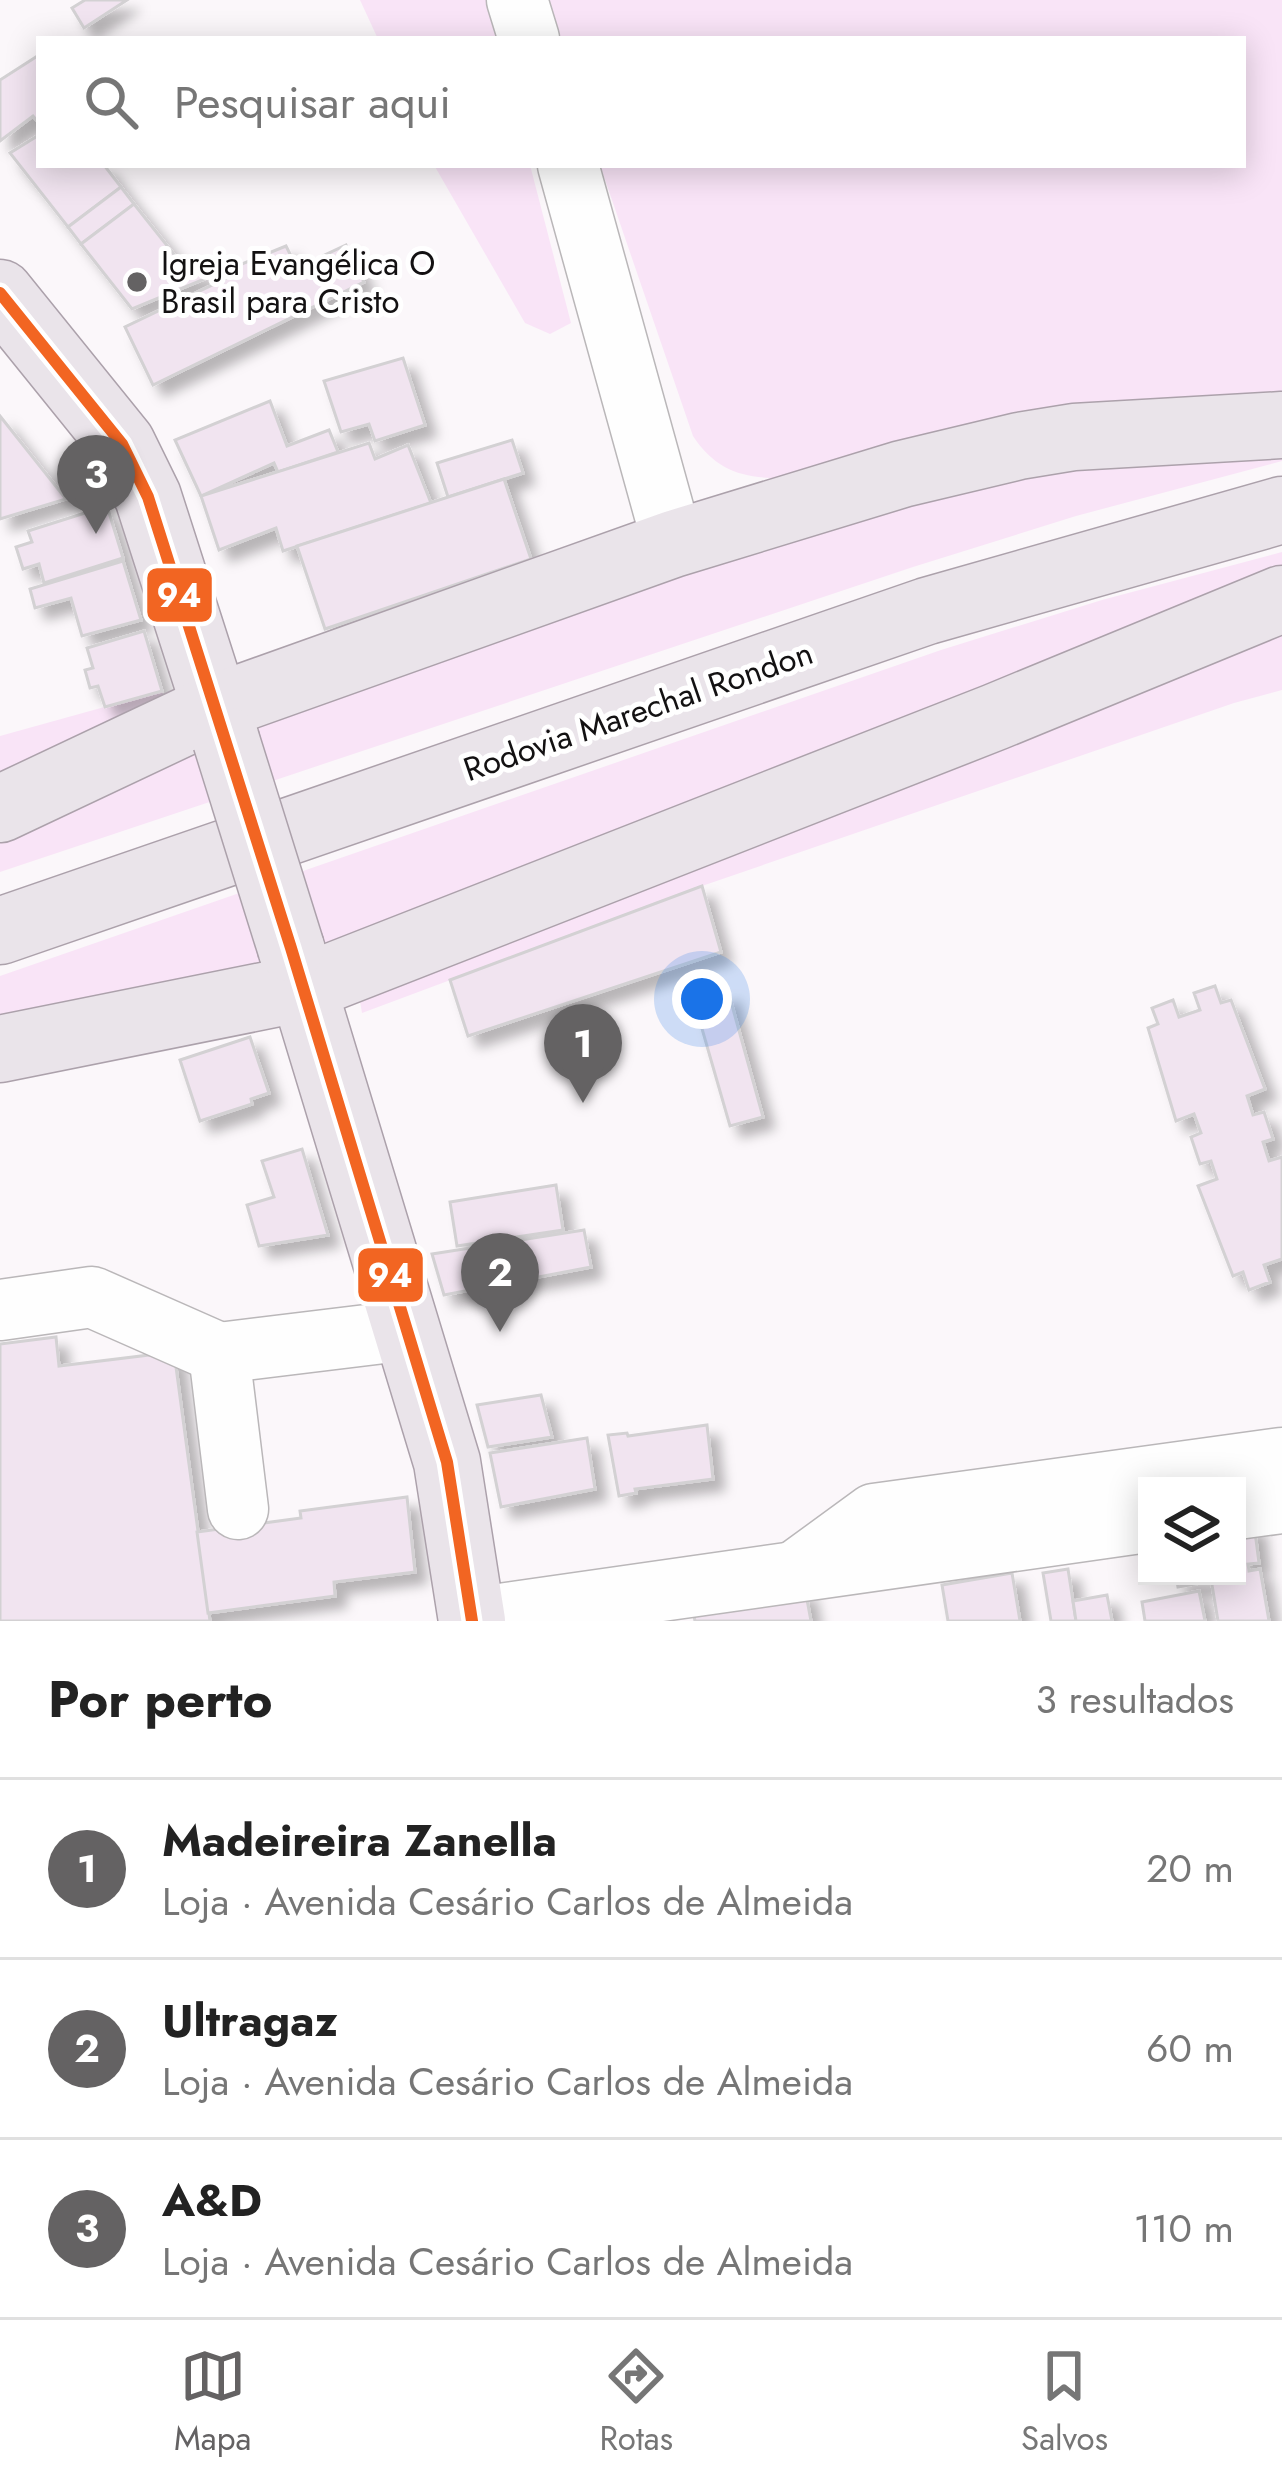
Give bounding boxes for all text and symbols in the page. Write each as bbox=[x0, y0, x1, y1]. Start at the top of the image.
search box bbox=[36, 36, 1246, 168]
icon: search bbox=[78, 69, 144, 135]
text: Pesquisar aqui bbox=[174, 70, 451, 135]
place label: Igreja Evangélica O Brasil para Cristo bbox=[161, 240, 435, 325]
marker: Igreja Evangélica O Brasil para Cristo bbox=[124, 269, 150, 295]
pin: 3 bbox=[57, 435, 135, 534]
line badge: 94 bbox=[145, 566, 214, 624]
text: 94 bbox=[156, 572, 202, 619]
street label: Rodovia Marechal Rondon bbox=[457, 629, 819, 793]
your location bbox=[672, 969, 732, 1029]
pin: 1 bbox=[544, 1004, 622, 1103]
pin: 2 bbox=[461, 1233, 539, 1332]
line badge: 94 bbox=[356, 1246, 425, 1304]
text: 94 bbox=[367, 1252, 413, 1299]
map controls bbox=[1138, 1477, 1246, 1585]
button: layers bbox=[1138, 1477, 1246, 1585]
text: Por perto bbox=[48, 1662, 273, 1736]
text: 3 resultados bbox=[1036, 1671, 1234, 1728]
text: Madeireira Zanella bbox=[162, 1808, 557, 1873]
text: 1 bbox=[77, 1840, 97, 1897]
text: 20 m bbox=[1146, 1840, 1234, 1897]
text: Loja · Avenida Cesário Carlos de Almeida bbox=[162, 1873, 853, 1930]
text: Ultragaz bbox=[162, 1988, 338, 2053]
text: 2 bbox=[74, 2020, 100, 2077]
text: 60 m bbox=[1146, 2020, 1234, 2077]
text: Loja · Avenida Cesário Carlos de Almeida bbox=[162, 2053, 853, 2110]
text: A&D bbox=[162, 2168, 262, 2233]
text: 3 bbox=[75, 2200, 99, 2257]
text: 110 m bbox=[1133, 2200, 1234, 2257]
text: Loja · Avenida Cesário Carlos de Almeida bbox=[162, 2233, 853, 2290]
tab: Mapa bbox=[174, 2343, 251, 2462]
tab: Rotas bbox=[599, 2343, 673, 2462]
tab: Salvos bbox=[1021, 2343, 1108, 2462]

